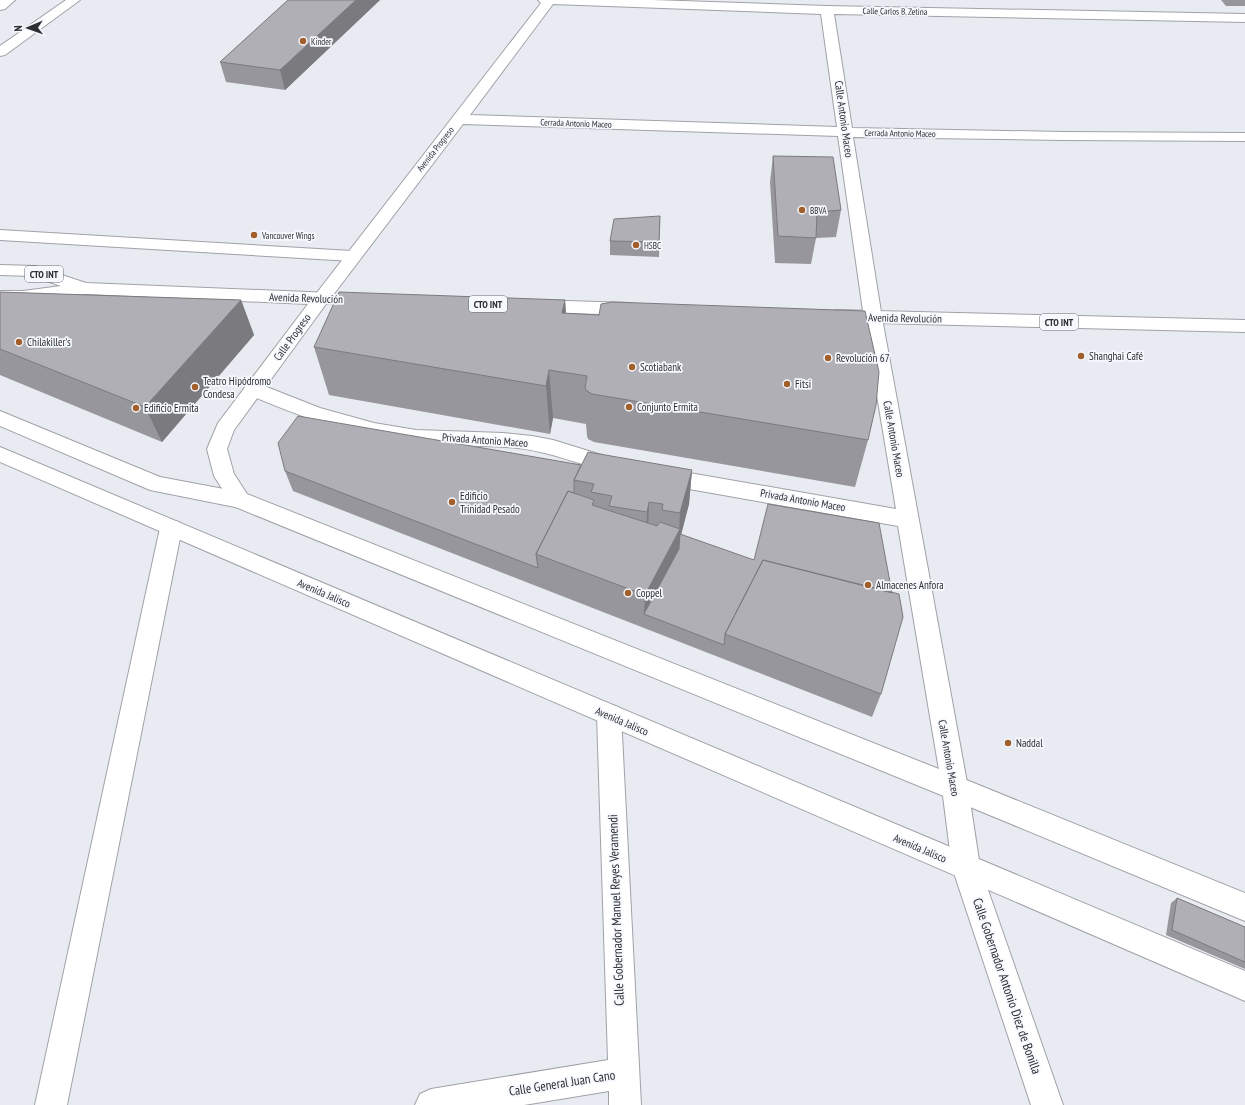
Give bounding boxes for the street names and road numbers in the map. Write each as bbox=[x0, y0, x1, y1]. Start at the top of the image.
street label: Calle Carlos B. Zetina bbox=[863, 5, 928, 17]
street label: Calle Antonio Maceo bbox=[832, 80, 856, 159]
street label: Cerrada Antonio Maceo bbox=[540, 116, 612, 130]
street label: Avenida Progreso bbox=[414, 124, 456, 174]
street label: Cerrada Antonio Maceo bbox=[864, 127, 936, 139]
road number: CTO INT bbox=[25, 266, 63, 282]
street label: Avenida Revolución bbox=[269, 290, 343, 306]
road number: CTO INT bbox=[469, 296, 507, 312]
street label: Avenida Revolución bbox=[868, 310, 942, 326]
street label: Calle Progreso bbox=[270, 311, 314, 363]
road number: CTO INT bbox=[1040, 314, 1078, 330]
street label: Calle Antonio Maceo bbox=[880, 400, 908, 479]
street label: Privada Antonio Maceo bbox=[441, 430, 529, 450]
street label: Privada Antonio Maceo bbox=[759, 486, 847, 514]
street label: Avenida Jalisco bbox=[295, 575, 353, 611]
street label: Avenida Jalisco bbox=[593, 703, 651, 739]
street label: Calle Antonio Maceo bbox=[935, 719, 963, 798]
street label: Calle Gobernador Manuel Reyes Veramendi bbox=[604, 814, 628, 1006]
street label: Avenida Jalisco bbox=[891, 830, 949, 866]
street label: Calle Gobernador Antonio Diez de Bonilla bbox=[969, 896, 1045, 1076]
street label: Calle General Juan Cano bbox=[508, 1066, 617, 1100]

